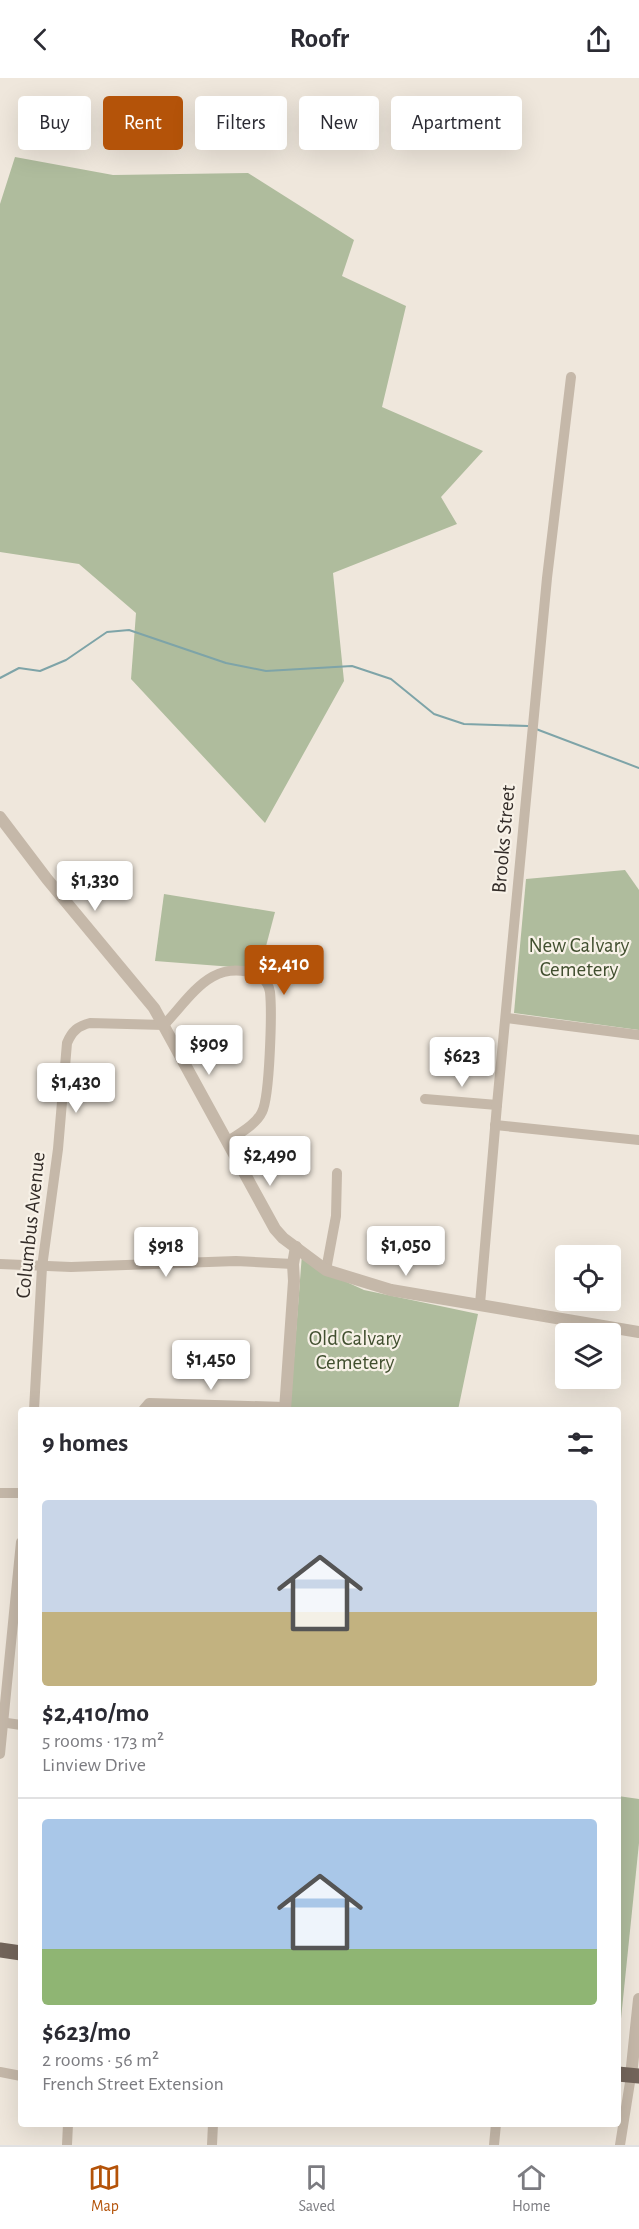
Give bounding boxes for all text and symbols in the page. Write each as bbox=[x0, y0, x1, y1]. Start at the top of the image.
icon: back bbox=[24, 23, 57, 56]
icon: share bbox=[582, 23, 615, 56]
text: Roofr bbox=[290, 25, 349, 52]
chip: Buy bbox=[18, 96, 91, 150]
chip: Rent bbox=[103, 96, 183, 150]
chip: Filters bbox=[195, 96, 287, 150]
chip: New bbox=[299, 96, 379, 150]
chip: Apartment bbox=[391, 96, 522, 150]
street label: Brooks Street bbox=[488, 784, 519, 894]
pin: $1,330 bbox=[46, 861, 144, 912]
text: $1,330 bbox=[71, 870, 119, 890]
park label: New Calvary Cemetery bbox=[528, 935, 630, 980]
pin: $2,410 bbox=[235, 945, 333, 996]
text: $2,410 bbox=[259, 954, 309, 974]
pin: $909 bbox=[173, 1025, 245, 1076]
text: $909 bbox=[190, 1034, 228, 1054]
pin: $623 bbox=[426, 1037, 498, 1088]
text: $623 bbox=[444, 1046, 480, 1066]
pin: $1,430 bbox=[27, 1063, 125, 1114]
text: $1,430 bbox=[51, 1072, 101, 1092]
pin: $2,490 bbox=[221, 1136, 319, 1187]
text: $2,490 bbox=[243, 1145, 297, 1165]
street label: Columbus Avenue bbox=[12, 1151, 49, 1299]
pin: $1,050 bbox=[357, 1226, 455, 1277]
pin: $918 bbox=[130, 1227, 202, 1278]
text: $1,050 bbox=[381, 1235, 431, 1255]
text: $918 bbox=[148, 1236, 184, 1256]
map controls bbox=[555, 1245, 621, 1389]
button: locate bbox=[555, 1245, 621, 1311]
button: layers bbox=[555, 1323, 621, 1389]
park label: Old Calvary Cemetery bbox=[309, 1328, 401, 1373]
pin: $1,450 bbox=[162, 1340, 260, 1391]
text: $1,450 bbox=[186, 1349, 236, 1369]
icon: filters bbox=[564, 1427, 597, 1460]
text: 9 homes bbox=[42, 1430, 128, 1456]
icon: home bbox=[266, 1539, 374, 1647]
text: $2,410/mo bbox=[42, 1700, 149, 1726]
text: 5 rooms · 173 m² bbox=[42, 1731, 164, 1751]
text: Linview Drive bbox=[42, 1755, 146, 1775]
icon: home bbox=[266, 1858, 374, 1966]
text: $623/mo bbox=[42, 2019, 131, 2045]
text: 2 rooms · 56 m² bbox=[42, 2050, 159, 2070]
text: French Street Extension bbox=[42, 2074, 224, 2094]
tab: Map bbox=[88, 2161, 121, 2216]
tab: Saved bbox=[298, 2161, 335, 2216]
tab: Home bbox=[512, 2161, 551, 2216]

